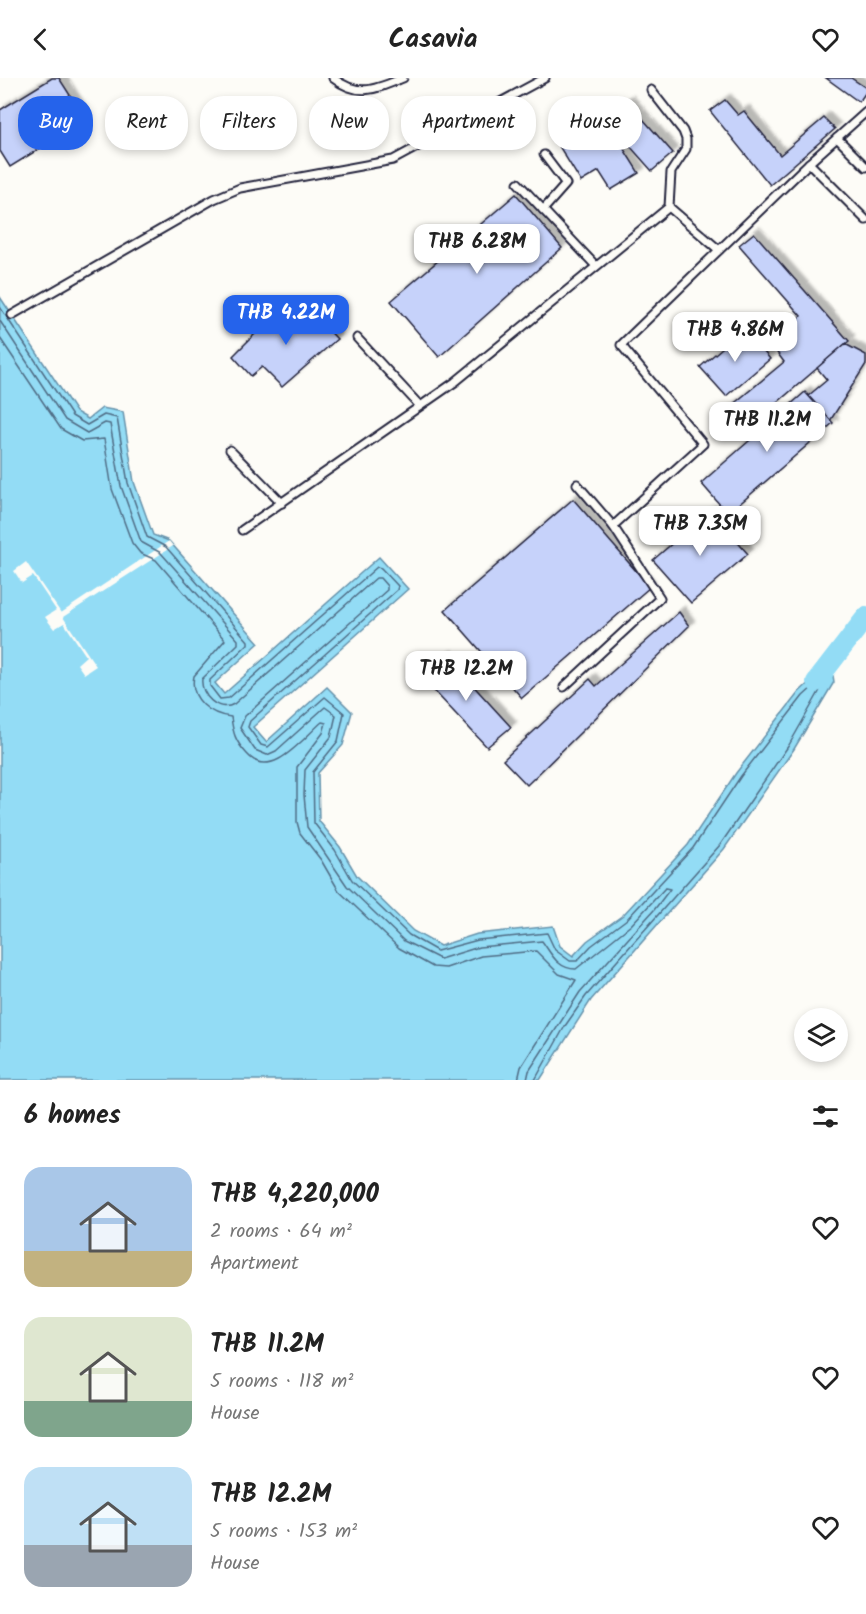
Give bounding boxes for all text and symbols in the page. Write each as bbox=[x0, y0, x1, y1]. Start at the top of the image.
text: Casavia bbox=[389, 18, 478, 61]
icon: back bbox=[24, 23, 57, 56]
icon: heart bbox=[809, 23, 842, 56]
chip: Buy bbox=[18, 96, 93, 150]
chip: Rent bbox=[105, 96, 188, 150]
chip: Filters bbox=[200, 96, 297, 150]
chip: New bbox=[309, 96, 389, 150]
chip: Apartment bbox=[401, 96, 536, 150]
chip: House bbox=[548, 96, 642, 150]
pin: THB 6.28M bbox=[408, 224, 546, 275]
text: THB 6.28M bbox=[428, 227, 526, 259]
pin: THB 4.22M bbox=[217, 295, 355, 346]
text: THB 4.22M bbox=[237, 298, 335, 330]
pin: THB 4.86M bbox=[666, 312, 804, 363]
text: THB 4.86M bbox=[686, 315, 784, 347]
pin: THB 11.2M bbox=[698, 402, 836, 453]
text: THB 11.2M bbox=[723, 405, 811, 437]
pin: THB 7.35M bbox=[631, 506, 769, 557]
text: THB 7.35M bbox=[653, 509, 747, 541]
pin: THB 12.2M bbox=[397, 651, 535, 702]
text: THB 12.2M bbox=[419, 654, 513, 686]
map controls bbox=[794, 1008, 848, 1062]
button: layers bbox=[794, 1008, 848, 1062]
text: 6 homes bbox=[24, 1095, 121, 1137]
icon: filters bbox=[809, 1100, 842, 1133]
text: THB 4,220,000 bbox=[210, 1174, 379, 1216]
icon: home bbox=[72, 1191, 144, 1263]
icon: heart bbox=[809, 1211, 842, 1244]
text: 2 rooms · 64 m² bbox=[210, 1216, 352, 1248]
text: Apartment bbox=[210, 1248, 299, 1280]
text: THB 11.2M bbox=[210, 1324, 324, 1366]
icon: home bbox=[72, 1341, 144, 1413]
icon: heart bbox=[809, 1361, 842, 1394]
text: 5 rooms · 118 m² bbox=[210, 1366, 353, 1398]
text: House bbox=[210, 1398, 260, 1430]
text: THB 12.2M bbox=[210, 1474, 331, 1516]
icon: home bbox=[72, 1491, 144, 1563]
icon: heart bbox=[809, 1511, 842, 1544]
text: 5 rooms · 153 m² bbox=[210, 1516, 357, 1548]
text: House bbox=[210, 1548, 260, 1580]

